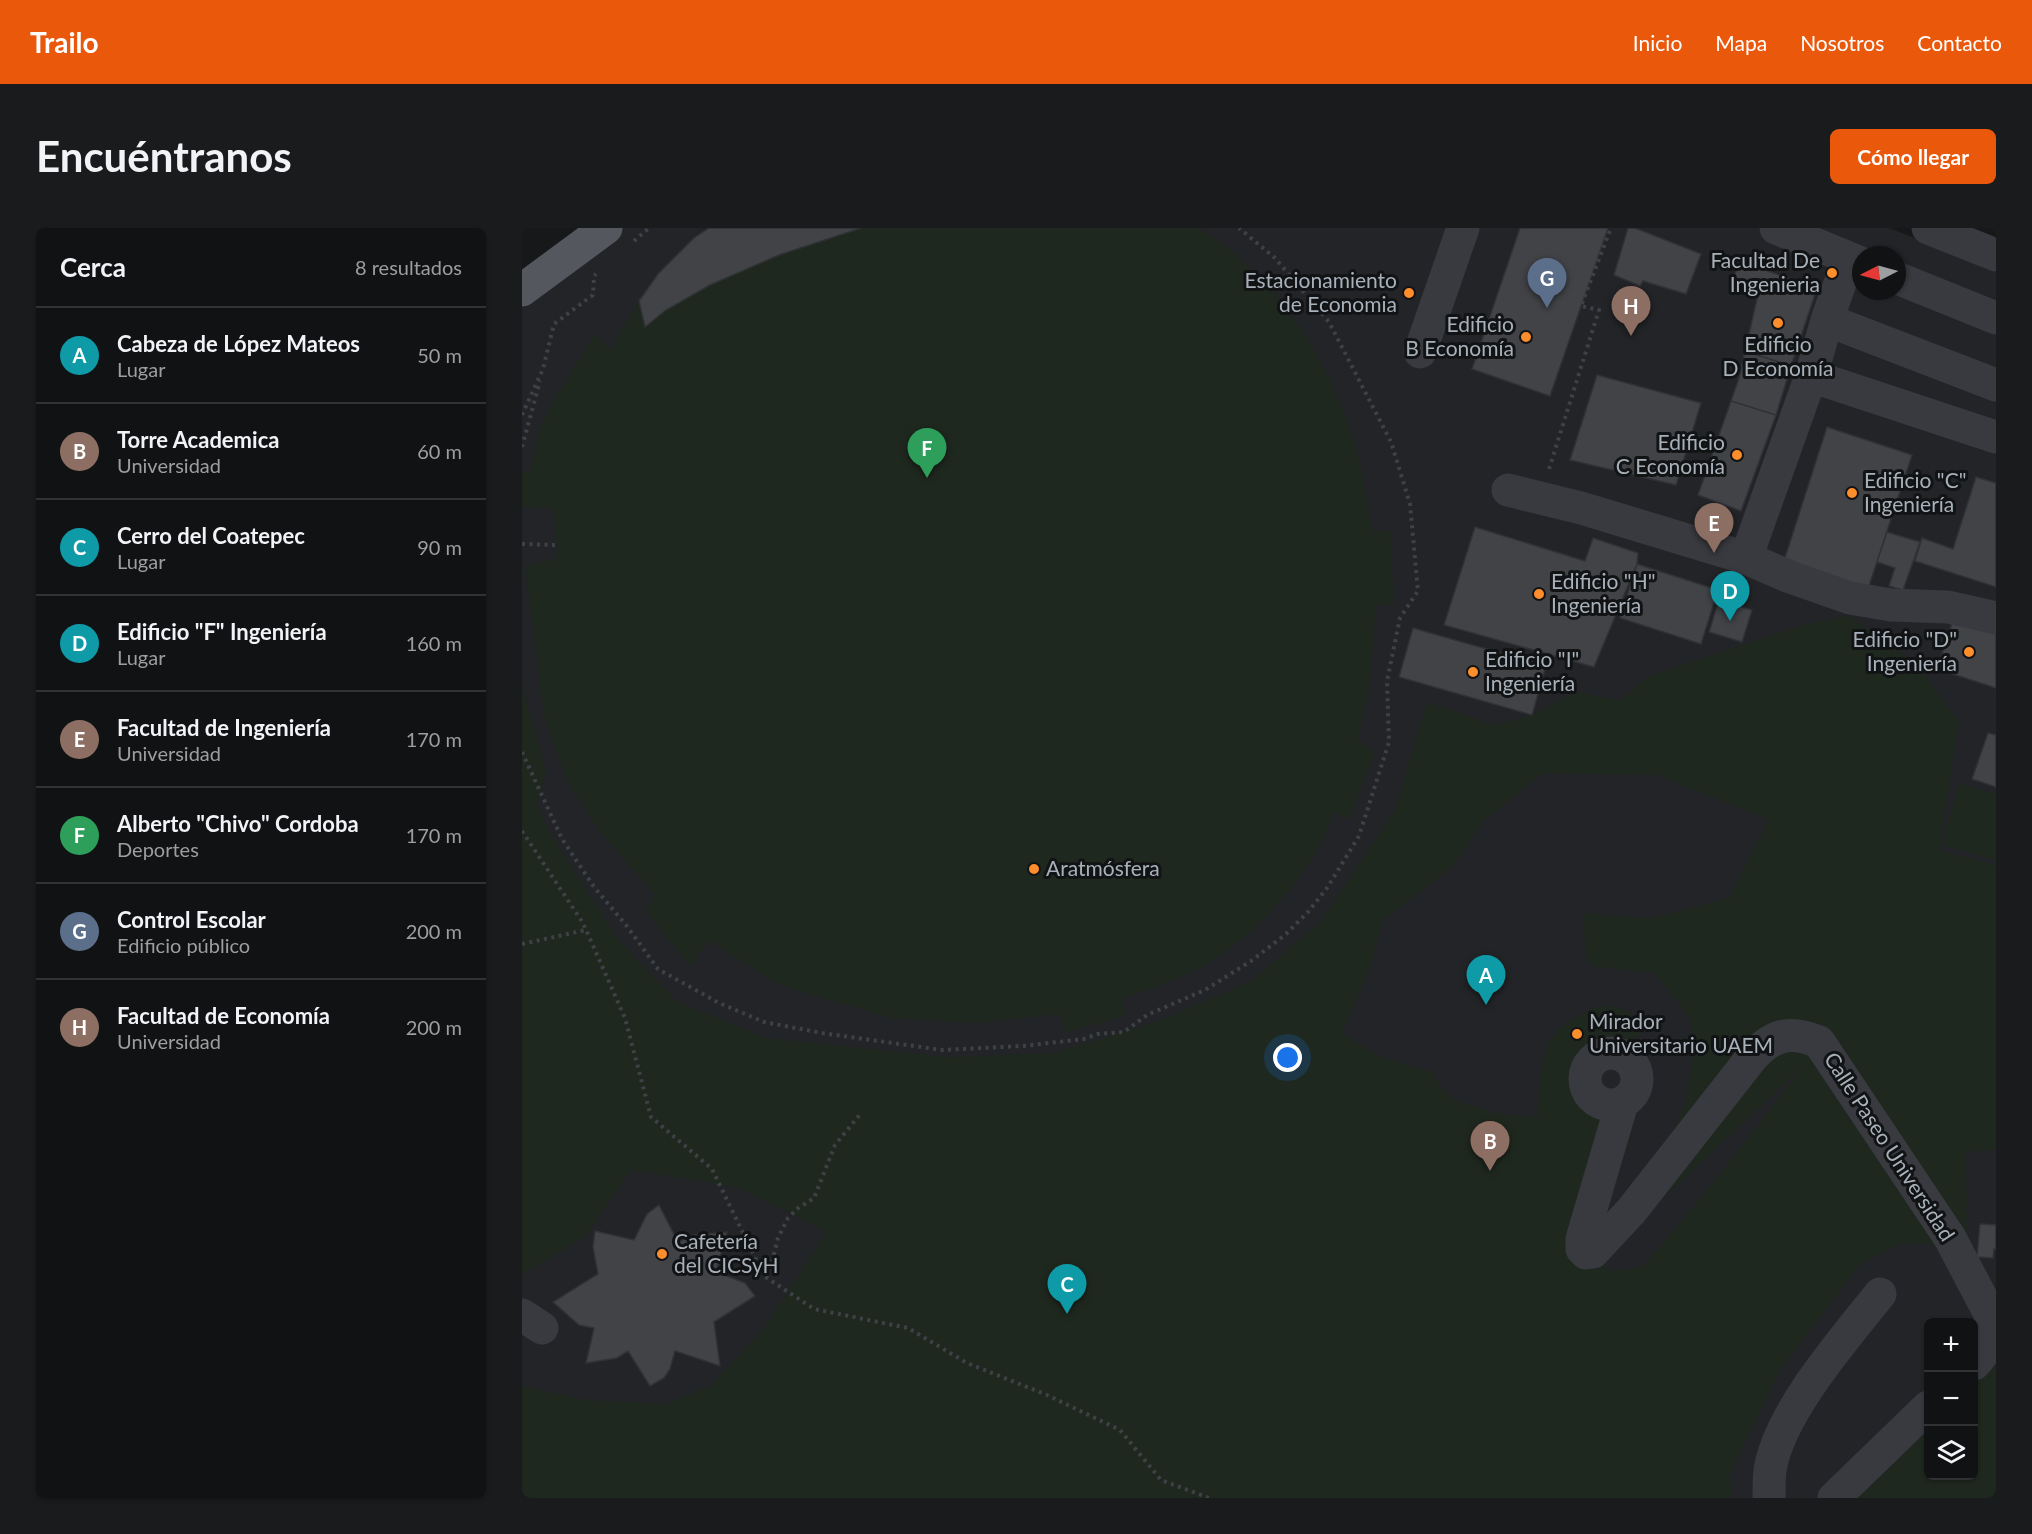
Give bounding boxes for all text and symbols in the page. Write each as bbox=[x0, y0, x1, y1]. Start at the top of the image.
text: Trailo bbox=[30, 25, 99, 59]
text: Inicio bbox=[1633, 30, 1682, 55]
text: Mapa bbox=[1715, 30, 1767, 55]
text: Nosotros bbox=[1800, 30, 1884, 55]
text: Contacto bbox=[1917, 30, 2002, 55]
button: Cómo llegar bbox=[1830, 129, 1996, 184]
text: Encuéntranos bbox=[36, 131, 292, 181]
north arrow bbox=[1852, 246, 1906, 300]
place label: Facultad De Ingenieria bbox=[1710, 247, 1820, 296]
text: Cerca bbox=[60, 251, 126, 283]
text: 8 resultados bbox=[355, 255, 462, 279]
pin: G bbox=[1528, 259, 1566, 308]
marker: Facultad De Ingenieria bbox=[1825, 266, 1839, 280]
place label: Estacionamiento de Economia bbox=[1244, 267, 1397, 316]
marker: Estacionamiento de Economia bbox=[1402, 286, 1416, 300]
pin: H bbox=[1612, 286, 1650, 336]
place label: Edificio B Economía bbox=[1405, 311, 1514, 360]
marker: Edificio D Economía bbox=[1771, 316, 1785, 330]
text: Cabeza de López Mateos bbox=[117, 330, 360, 357]
marker: Edificio B Economía bbox=[1519, 330, 1533, 344]
place label: Edificio D Economía bbox=[1722, 331, 1834, 380]
text: A bbox=[73, 343, 86, 367]
text: 50 m bbox=[417, 343, 462, 367]
text: Lugar bbox=[117, 357, 165, 381]
text: Torre Academica bbox=[117, 426, 279, 453]
pin: F bbox=[908, 428, 946, 478]
place label: Edificio C Economía bbox=[1616, 429, 1725, 478]
text: B bbox=[73, 439, 86, 463]
text: 60 m bbox=[417, 439, 462, 463]
marker: Edificio C Economía bbox=[1730, 448, 1744, 462]
text: Universidad bbox=[117, 453, 221, 477]
place label: Edificio "C" Ingeniería bbox=[1864, 467, 1966, 516]
marker: Edificio "C" Ingeniería bbox=[1845, 486, 1859, 500]
pin: E bbox=[1694, 504, 1734, 553]
text: Cerro del Coatepec bbox=[117, 522, 305, 549]
text: C bbox=[73, 535, 86, 559]
text: 90 m bbox=[417, 535, 462, 559]
text: Lugar bbox=[117, 549, 165, 573]
place label: Edificio "H" Ingeniería bbox=[1551, 568, 1655, 617]
pin: D bbox=[1710, 572, 1750, 621]
marker: Edificio "H" Ingeniería bbox=[1532, 587, 1546, 601]
text: Edificio "F" Ingeniería bbox=[117, 618, 327, 645]
place label: Edificio "D" Ingeniería bbox=[1853, 626, 1957, 675]
text: D bbox=[72, 631, 87, 655]
text: 160 m bbox=[406, 631, 462, 655]
text: Lugar bbox=[117, 645, 165, 669]
marker: Edificio "D" Ingeniería bbox=[1962, 645, 1976, 659]
place label: Edificio "I" Ingeniería bbox=[1485, 646, 1579, 695]
marker: Edificio "I" Ingeniería bbox=[1466, 665, 1480, 679]
text: Facultad de Ingeniería bbox=[117, 714, 331, 741]
text: E bbox=[74, 727, 85, 751]
text: 170 m bbox=[406, 727, 462, 751]
text: Universidad bbox=[117, 741, 221, 765]
text: Alberto "Chivo" Cordoba bbox=[117, 810, 359, 837]
text: F bbox=[74, 823, 85, 847]
text: 170 m bbox=[406, 823, 462, 847]
text: Deportes bbox=[117, 837, 199, 861]
place label: Aratmósfera bbox=[1046, 855, 1160, 880]
marker: Aratmósfera bbox=[1027, 862, 1041, 876]
text: Control Escolar bbox=[117, 906, 266, 933]
text: G bbox=[72, 919, 87, 943]
text: 200 m bbox=[406, 919, 462, 943]
text: Edificio público bbox=[117, 933, 250, 957]
pin: A bbox=[1466, 956, 1506, 1005]
text: Facultad de Economía bbox=[117, 1002, 330, 1029]
place label: Mirador Universitario UAEM bbox=[1589, 1008, 1773, 1057]
text: H bbox=[72, 1015, 87, 1039]
text: 200 m bbox=[406, 1015, 462, 1039]
marker: Mirador Universitario UAEM bbox=[1570, 1027, 1584, 1041]
text: Universidad bbox=[117, 1029, 221, 1053]
your location bbox=[1273, 1043, 1302, 1072]
street label: Calle Paseo Universidad bbox=[1820, 1047, 1961, 1245]
pin: B bbox=[1470, 1122, 1510, 1171]
place label: Cafetería del CICSyH bbox=[674, 1228, 779, 1277]
marker: Cafetería del CICSyH bbox=[655, 1247, 669, 1261]
pin: C bbox=[1048, 1264, 1086, 1314]
map controls bbox=[1924, 1318, 1978, 1480]
button: + bbox=[1924, 1318, 1978, 1372]
button: − bbox=[1924, 1372, 1978, 1426]
button: layers bbox=[1924, 1426, 1978, 1480]

